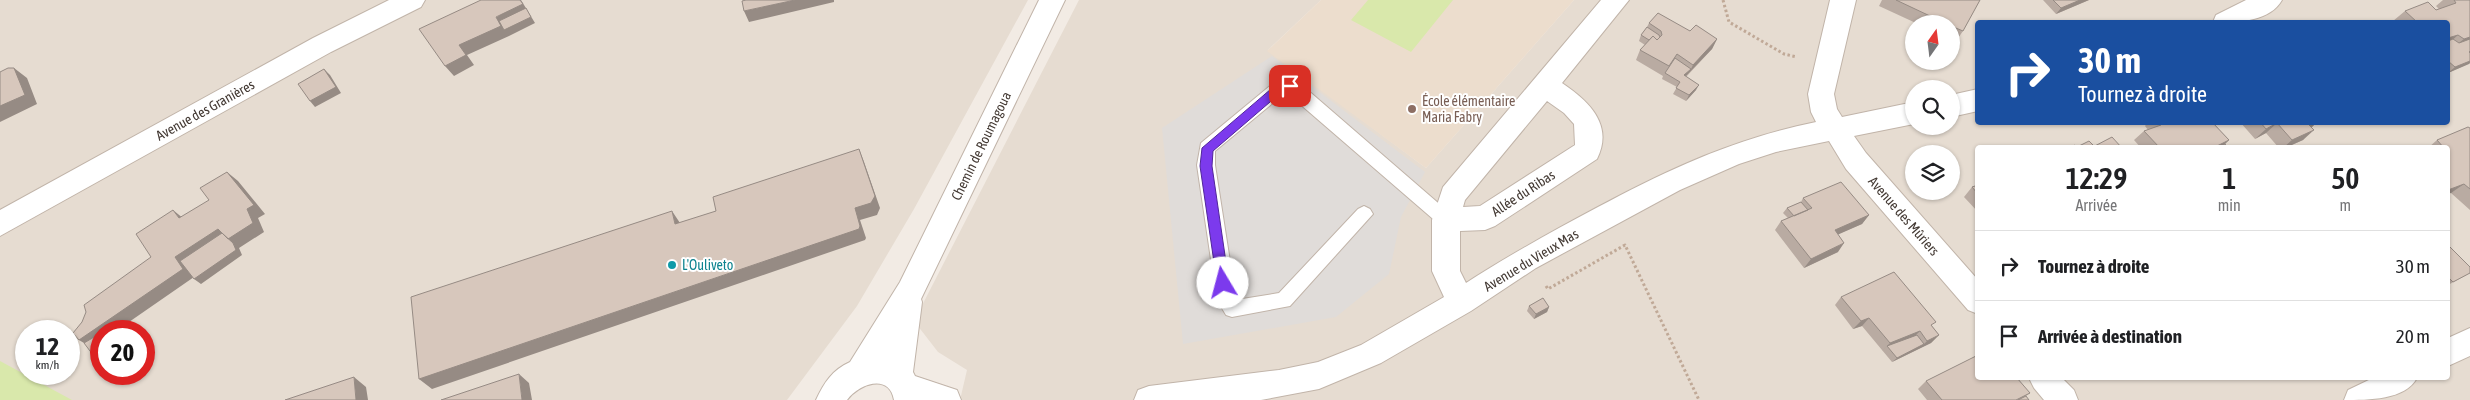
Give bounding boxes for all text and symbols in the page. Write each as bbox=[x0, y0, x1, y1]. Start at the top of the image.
north arrow bbox=[1905, 15, 1960, 70]
map controls bbox=[1905, 15, 1960, 200]
icon: right bbox=[1995, 40, 2060, 105]
text: 30 m bbox=[2078, 40, 2141, 80]
pin bbox=[1269, 65, 1311, 107]
icon: arrive bbox=[1276, 72, 1304, 100]
street label: Avenue des Granières bbox=[153, 76, 257, 144]
button: search bbox=[1905, 80, 1960, 135]
text: Tournez à droite bbox=[2078, 81, 2207, 107]
street label: Chemin de Roumagoua bbox=[948, 89, 1014, 203]
place label: École élémentaire Maria Fabry bbox=[1422, 93, 1515, 125]
marker: École élémentaire Maria Fabry bbox=[1406, 103, 1418, 115]
button: layers bbox=[1905, 145, 1960, 200]
text: 12:29 bbox=[2066, 161, 2127, 195]
text: 1 bbox=[2222, 161, 2236, 195]
text: 50 bbox=[2331, 161, 2359, 195]
street label: Allée du Ribas bbox=[1488, 167, 1558, 219]
street label: Avenue des Mûriers bbox=[1865, 173, 1943, 259]
text: Arrivée bbox=[2075, 196, 2117, 214]
text: min bbox=[2218, 196, 2241, 214]
text: m bbox=[2340, 196, 2351, 214]
street label: Avenue du Vieux Mas bbox=[1481, 225, 1581, 295]
icon: right bbox=[1995, 252, 2023, 280]
text: Tournez à droite bbox=[2038, 255, 2149, 277]
text: 30 m bbox=[2396, 255, 2430, 277]
position arrow bbox=[1196, 256, 1248, 308]
place label: L'Ouliveto bbox=[682, 257, 733, 273]
marker: L'Ouliveto bbox=[666, 259, 678, 271]
speed limit sign: 20 bbox=[90, 320, 155, 385]
icon: arrive bbox=[1995, 322, 2023, 350]
text: Arrivée à destination bbox=[2038, 325, 2182, 347]
text: 20 m bbox=[2396, 325, 2430, 347]
text: 12 bbox=[36, 332, 59, 360]
text: km/h bbox=[36, 358, 59, 372]

